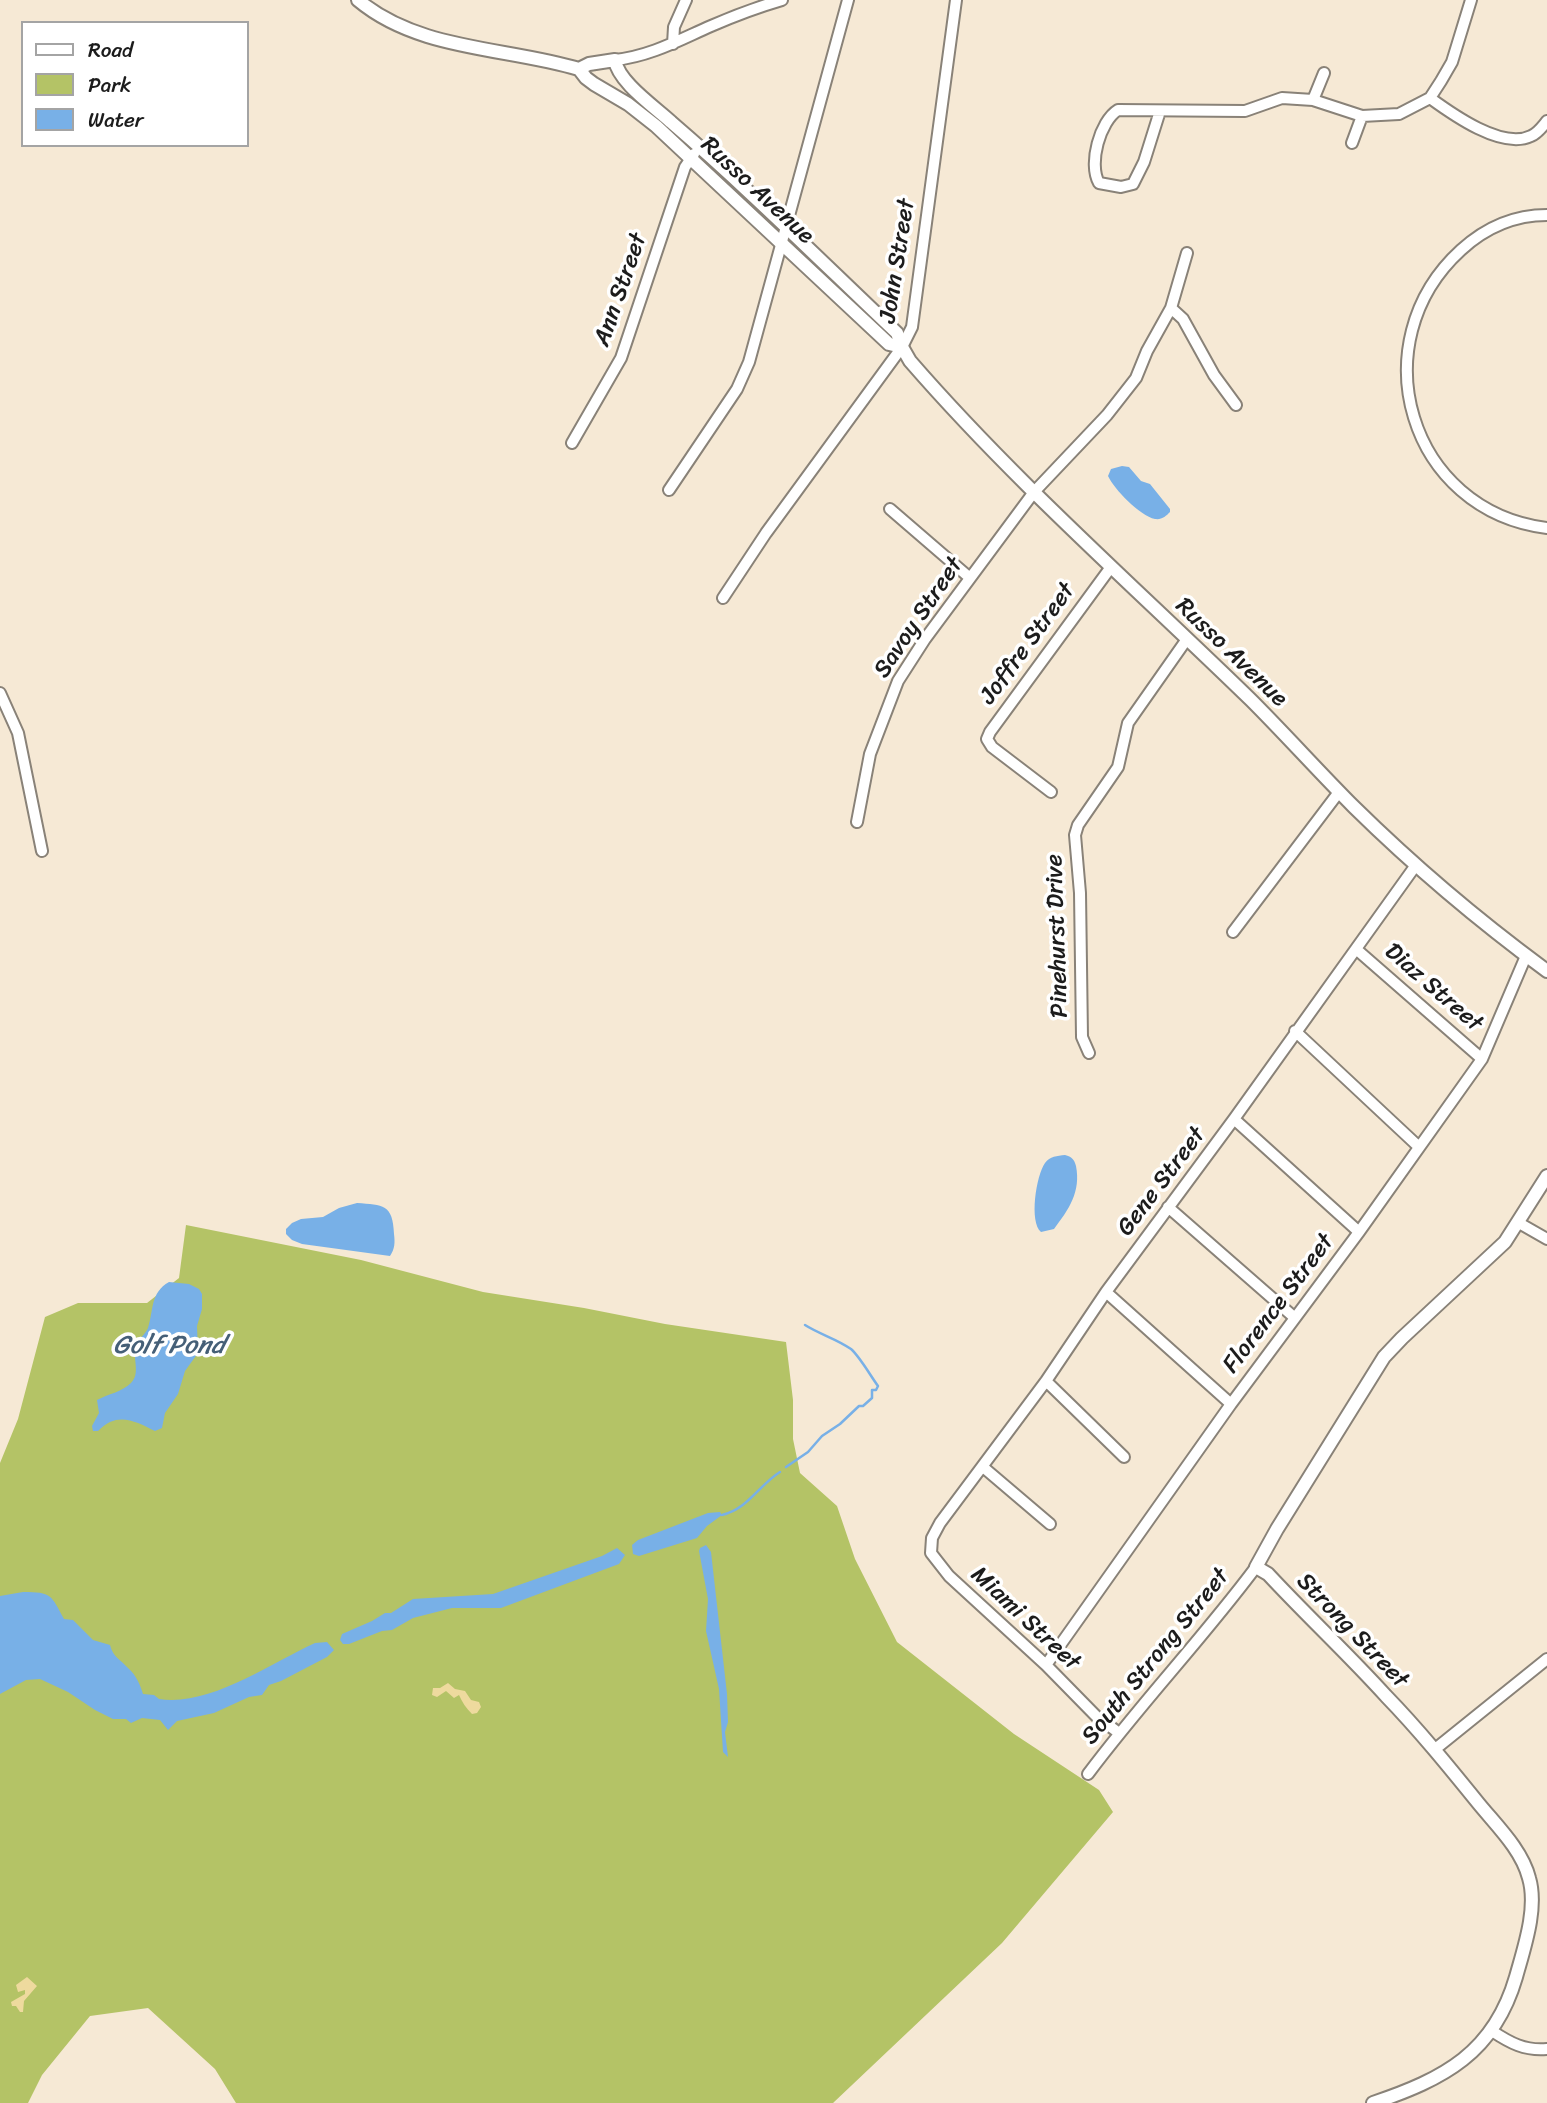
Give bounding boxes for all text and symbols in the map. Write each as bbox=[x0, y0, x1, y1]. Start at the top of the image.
legend bbox=[21, 21, 248, 147]
text: Road bbox=[88, 31, 133, 69]
text: Park bbox=[88, 66, 131, 104]
text: Water bbox=[88, 101, 143, 139]
street label: Russo Avenue bbox=[694, 131, 820, 251]
street label: John Street bbox=[874, 197, 922, 325]
street label: Ann Street bbox=[588, 230, 654, 350]
street label: Savoy Street bbox=[868, 552, 970, 684]
street label: Joffre Street bbox=[974, 578, 1082, 710]
street label: Russo Avenue bbox=[1169, 592, 1293, 714]
street label: Pinehurst Drive bbox=[1041, 854, 1075, 1018]
street label: Diaz Street bbox=[1378, 938, 1488, 1038]
street label: Gene Street bbox=[1112, 1122, 1212, 1242]
street label: Florence Street bbox=[1217, 1229, 1341, 1379]
water label: Golf Pond bbox=[113, 1330, 225, 1362]
street label: Miami Street bbox=[964, 1561, 1086, 1677]
street label: South Strong Street bbox=[1076, 1563, 1236, 1751]
street label: Strong Street bbox=[1290, 1568, 1414, 1694]

